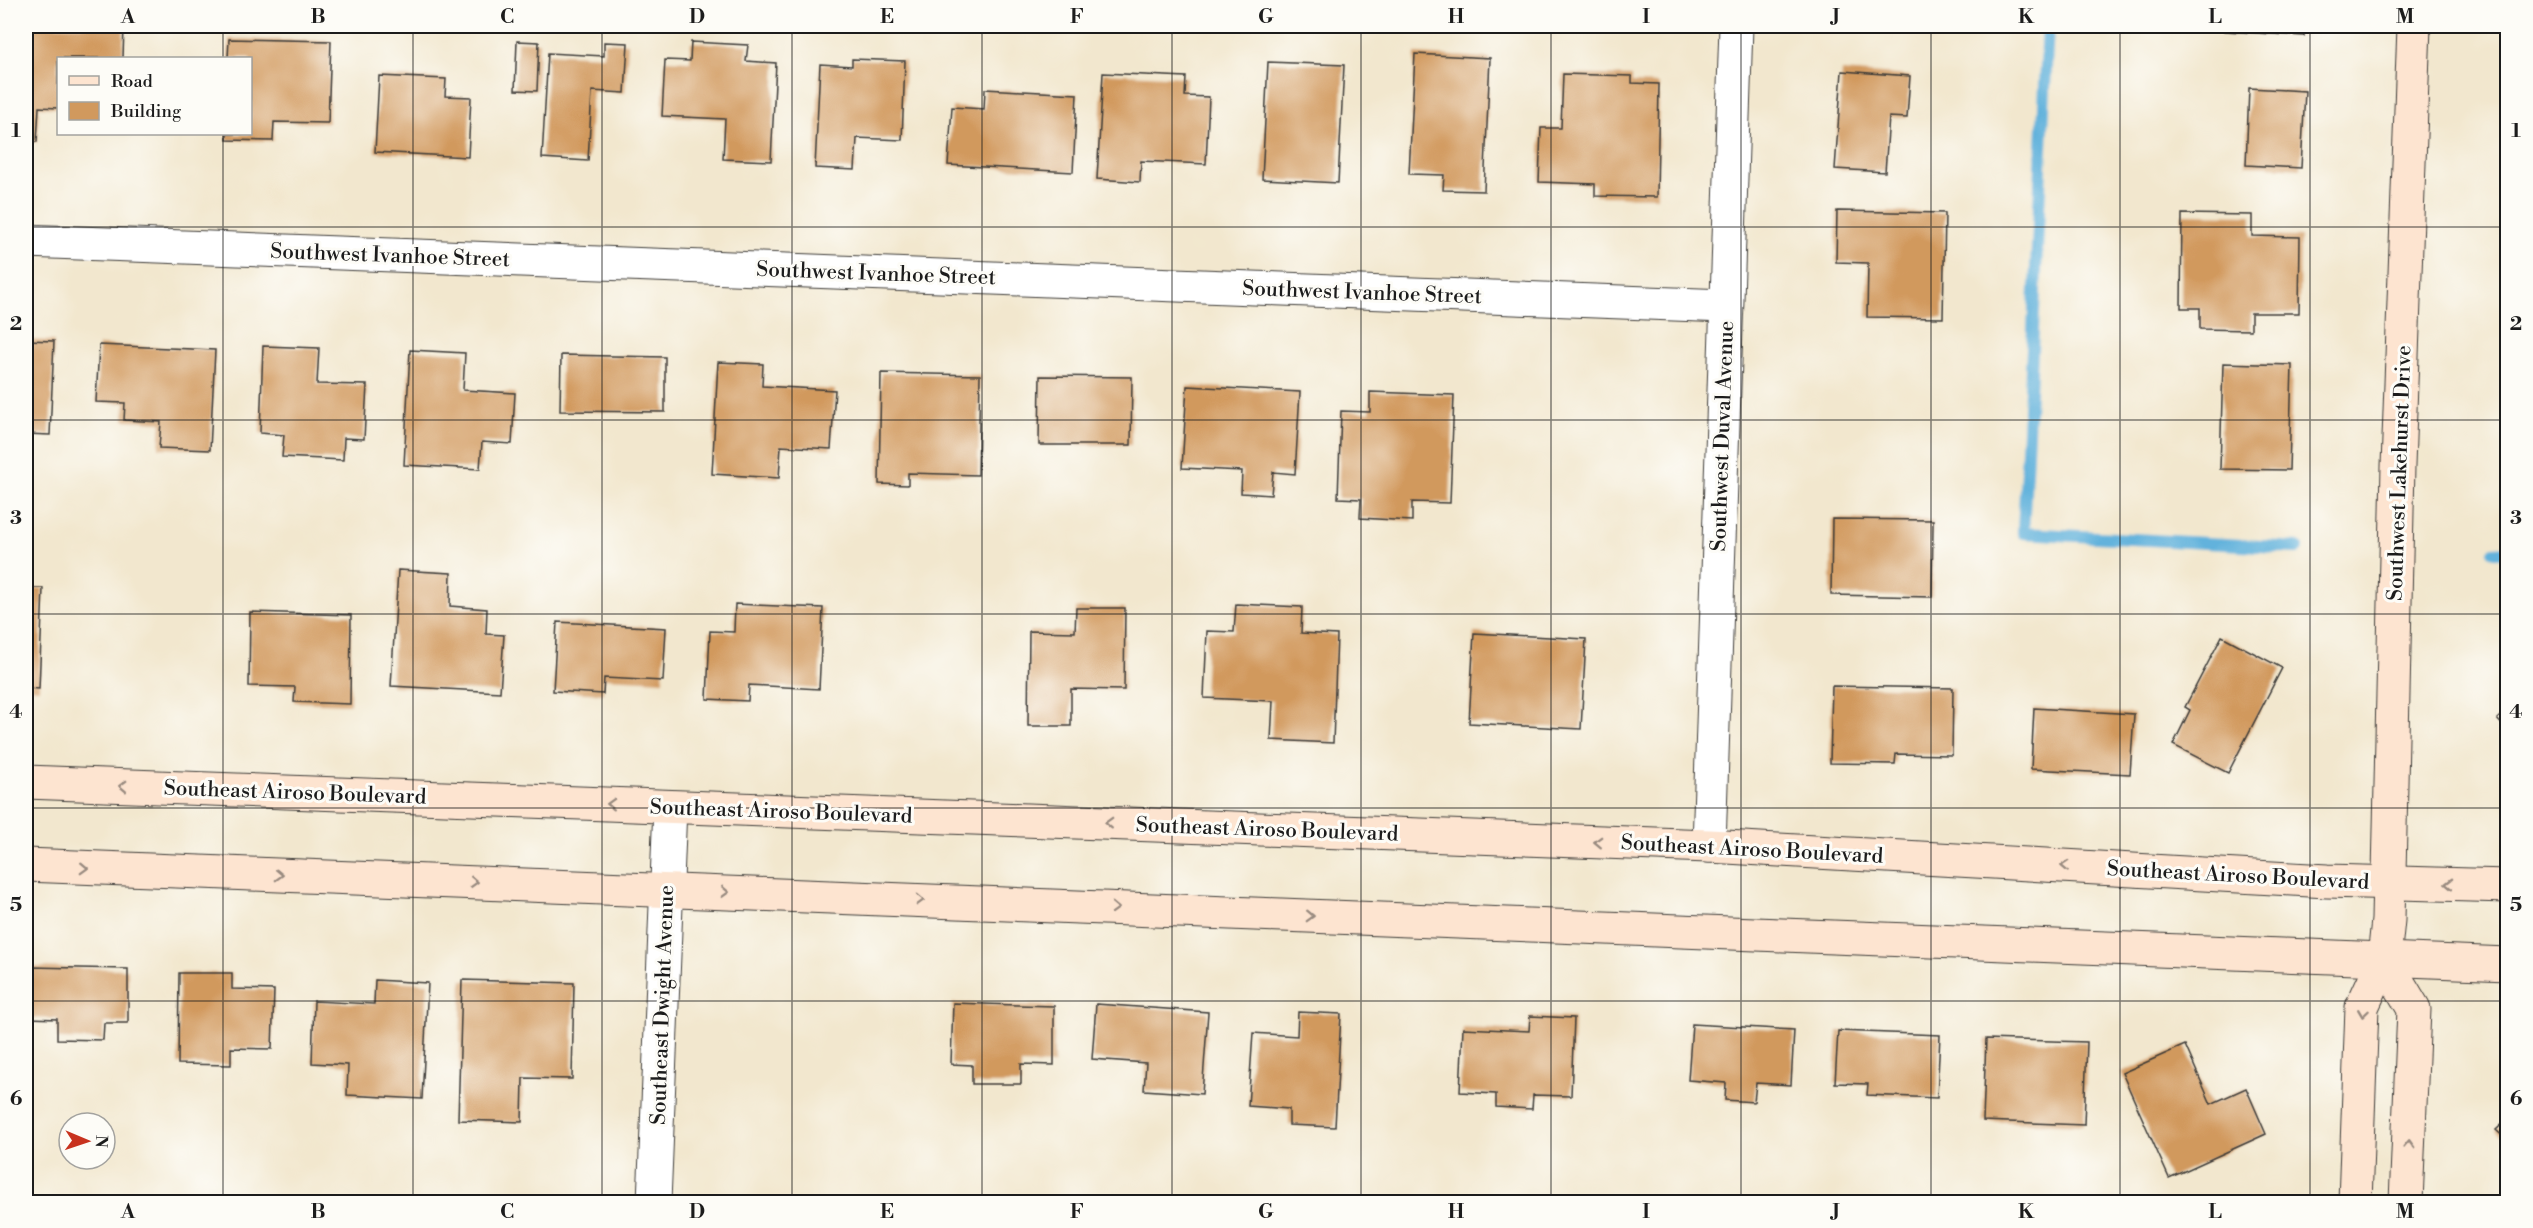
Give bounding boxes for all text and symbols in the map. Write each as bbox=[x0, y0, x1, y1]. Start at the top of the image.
text: A bbox=[120, 5, 136, 30]
text: B bbox=[310, 5, 326, 30]
text: C bbox=[500, 5, 514, 30]
text: D bbox=[689, 5, 705, 30]
text: E bbox=[880, 5, 894, 30]
text: F bbox=[1070, 5, 1084, 30]
text: G bbox=[1258, 5, 1274, 30]
text: H bbox=[1448, 5, 1465, 30]
text: I bbox=[1642, 5, 1650, 30]
text: J bbox=[1829, 5, 1840, 30]
text: K bbox=[2018, 5, 2035, 30]
text: L bbox=[2208, 5, 2222, 30]
text: M bbox=[2396, 5, 2415, 30]
legend bbox=[57, 57, 252, 135]
text: Road bbox=[111, 70, 154, 93]
text: Building bbox=[110, 100, 182, 123]
text: 1 bbox=[11, 119, 21, 144]
text: 1 bbox=[2511, 119, 2521, 144]
street label: Southwest Ivanhoe Street bbox=[270, 239, 511, 273]
street label: Southwest Ivanhoe Street bbox=[756, 257, 997, 291]
street label: Southwest Ivanhoe Street bbox=[1242, 276, 1483, 310]
text: 2 bbox=[10, 312, 22, 337]
text: 2 bbox=[2510, 312, 2522, 337]
street label: Southwest Duval Avenue bbox=[1706, 320, 1740, 552]
street label: Southwest Lakehurst Drive bbox=[2383, 345, 2417, 601]
text: 3 bbox=[10, 506, 22, 531]
text: 3 bbox=[2510, 506, 2522, 531]
text: 4 bbox=[9, 700, 23, 725]
text: 4 bbox=[2509, 700, 2523, 725]
street label: Southeast Airoso Boulevard bbox=[163, 775, 427, 811]
one-way arrow bbox=[118, 779, 127, 792]
street label: Southeast Airoso Boulevard bbox=[649, 794, 913, 830]
one-way arrow bbox=[607, 798, 616, 811]
street label: Southeast Airoso Boulevard bbox=[1135, 812, 1399, 848]
one-way arrow bbox=[1105, 817, 1114, 830]
street label: Southeast Airoso Boulevard bbox=[1620, 830, 1884, 870]
one-way arrow bbox=[1594, 835, 1603, 848]
street label: Southeast Airoso Boulevard bbox=[2106, 856, 2370, 896]
one-way arrow bbox=[2061, 860, 2070, 873]
one-way arrow bbox=[79, 861, 88, 874]
one-way arrow bbox=[274, 869, 283, 881]
one-way arrow bbox=[469, 876, 478, 889]
one-way arrow bbox=[2445, 878, 2454, 890]
street label: Southeast Dwight Avenue bbox=[646, 884, 680, 1126]
one-way arrow bbox=[721, 886, 730, 899]
text: 5 bbox=[10, 893, 22, 918]
text: 5 bbox=[2510, 893, 2522, 918]
one-way arrow bbox=[916, 894, 925, 906]
one-way arrow bbox=[1110, 901, 1119, 914]
one-way arrow bbox=[1305, 909, 1314, 922]
one-way arrow bbox=[2357, 1008, 2369, 1017]
text: 6 bbox=[10, 1087, 23, 1112]
text: 6 bbox=[2510, 1087, 2523, 1112]
north arrow bbox=[57, 1111, 117, 1171]
text: N bbox=[91, 1135, 111, 1149]
one-way arrow bbox=[2402, 1140, 2415, 1149]
text: A bbox=[120, 1200, 136, 1225]
text: B bbox=[310, 1200, 326, 1225]
text: C bbox=[500, 1200, 514, 1225]
text: D bbox=[689, 1200, 705, 1225]
text: E bbox=[880, 1200, 894, 1225]
text: F bbox=[1070, 1200, 1084, 1225]
text: G bbox=[1258, 1200, 1274, 1225]
text: H bbox=[1448, 1200, 1465, 1225]
text: I bbox=[1642, 1200, 1650, 1225]
text: J bbox=[1829, 1200, 1840, 1225]
text: K bbox=[2018, 1200, 2035, 1225]
text: L bbox=[2208, 1200, 2222, 1225]
text: M bbox=[2396, 1200, 2415, 1225]

